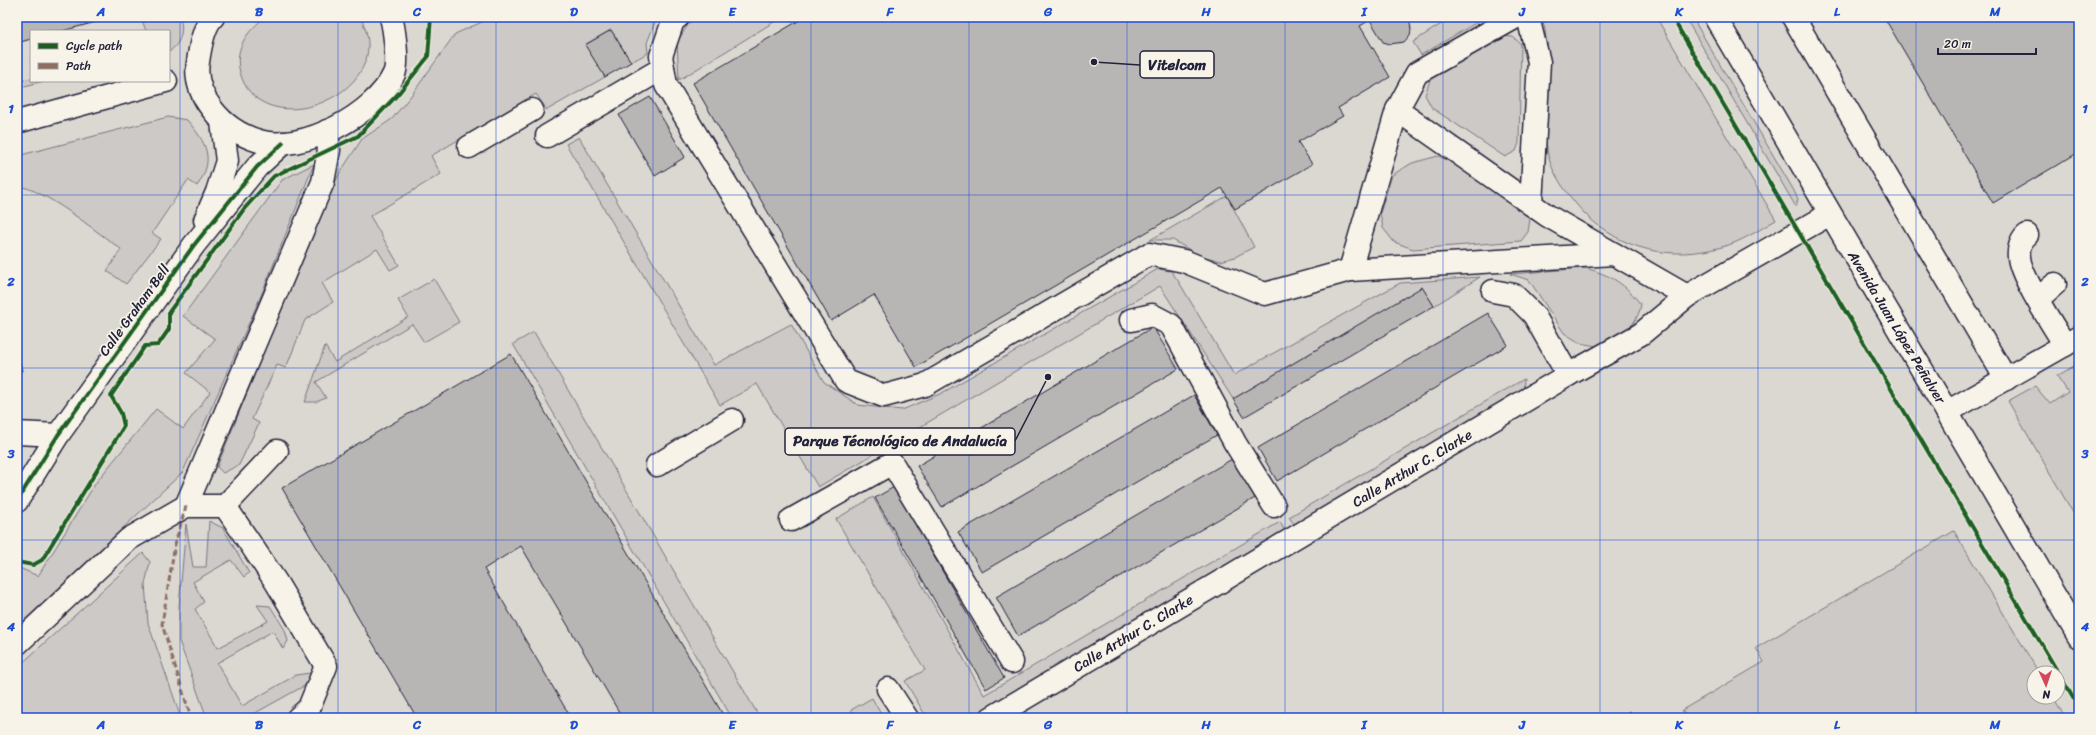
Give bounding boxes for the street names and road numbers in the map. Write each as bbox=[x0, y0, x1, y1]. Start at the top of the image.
street label: Avenida Juan López Peñalver bbox=[1840, 245, 1953, 410]
street label: Calle Graham Bell bbox=[92, 258, 177, 362]
street label: Calle Arthur C. Clarke bbox=[1347, 423, 1477, 514]
street label: Calle Arthur C. Clarke bbox=[1068, 588, 1198, 679]

